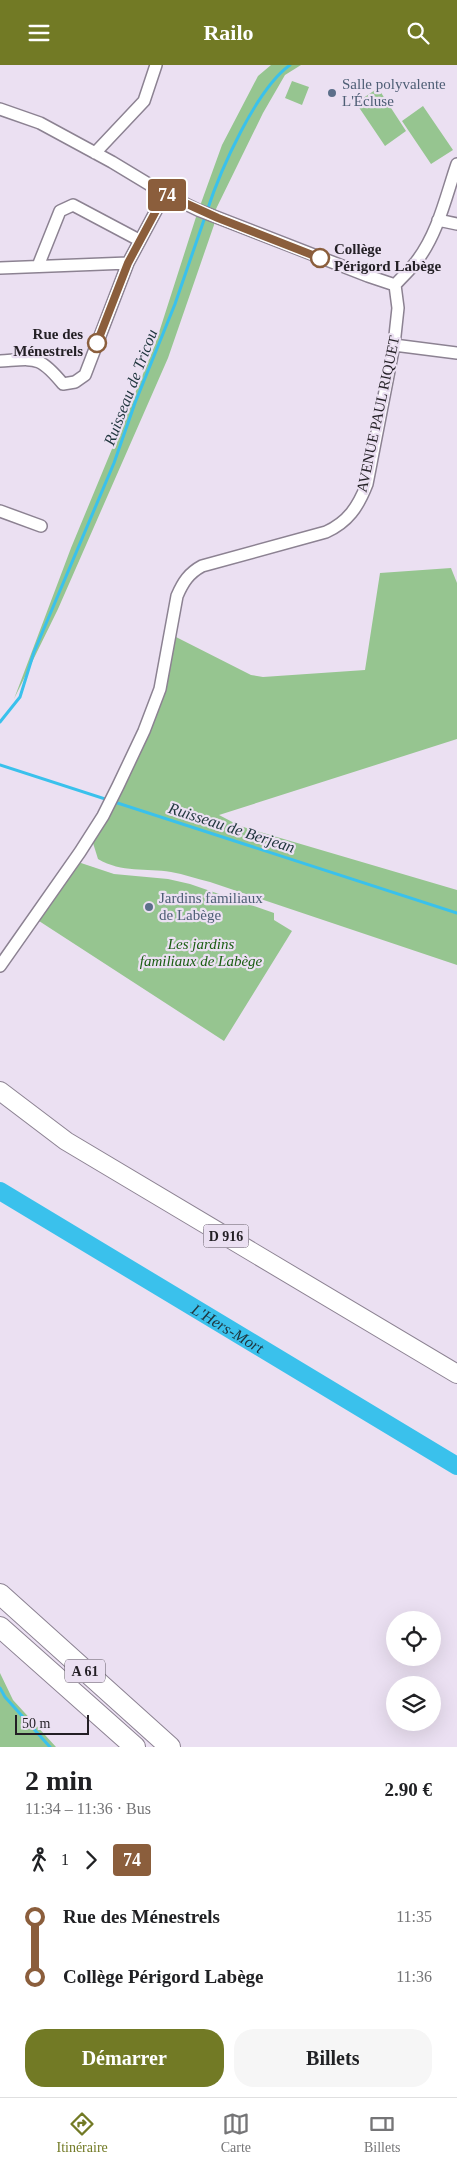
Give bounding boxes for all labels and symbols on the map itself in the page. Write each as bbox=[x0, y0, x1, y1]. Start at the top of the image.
place label: Salle polyvalente L'Écluse bbox=[342, 76, 446, 109]
marker: Salle polyvalente L'Écluse bbox=[326, 87, 338, 99]
line badge: 74 bbox=[144, 179, 190, 211]
place label: Collège Périgord Labège bbox=[334, 241, 441, 274]
marker: Collège Périgord Labège bbox=[310, 248, 330, 268]
place label: Rue des Ménestrels bbox=[13, 326, 83, 359]
water label: Ruisseau de Tricou bbox=[100, 327, 160, 448]
marker: Rue des Ménestrels bbox=[87, 333, 107, 353]
street label: AVENUE PAUL RIQUET bbox=[354, 334, 402, 494]
water label: Ruisseau de Berjean bbox=[165, 799, 297, 857]
place label: Jardins familiaux de Labège bbox=[159, 890, 263, 923]
marker: Jardins familiaux de Labège bbox=[143, 901, 155, 913]
park label: Les jardins familiaux de Labège bbox=[140, 936, 263, 969]
road number: D 916 bbox=[204, 1225, 248, 1247]
water label: L'Hers-Mort bbox=[188, 1300, 267, 1357]
road number: A 61 bbox=[65, 1659, 105, 1683]
scale bar bbox=[15, 1712, 89, 1735]

